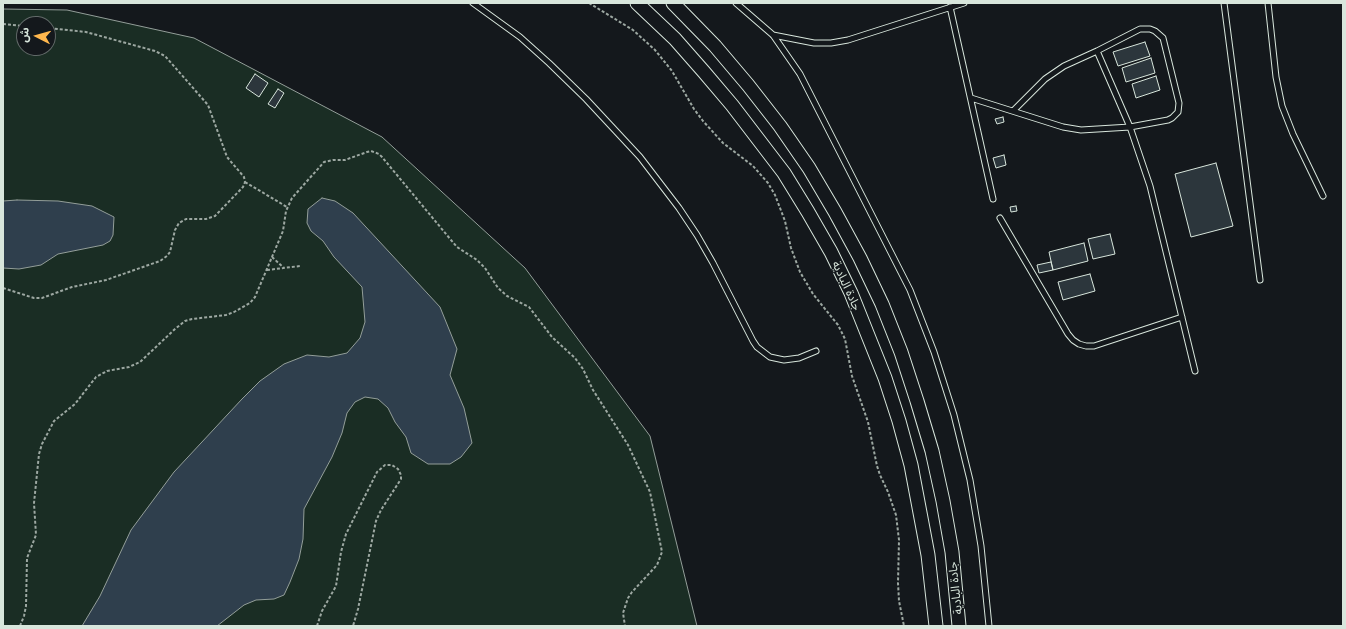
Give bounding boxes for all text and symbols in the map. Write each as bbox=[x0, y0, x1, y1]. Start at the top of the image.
north arrow bbox=[16, 16, 56, 56]
text: ش bbox=[17, 27, 32, 43]
street label: جادة البادية bbox=[828, 259, 864, 313]
street label: جادة البادية bbox=[946, 561, 966, 615]

